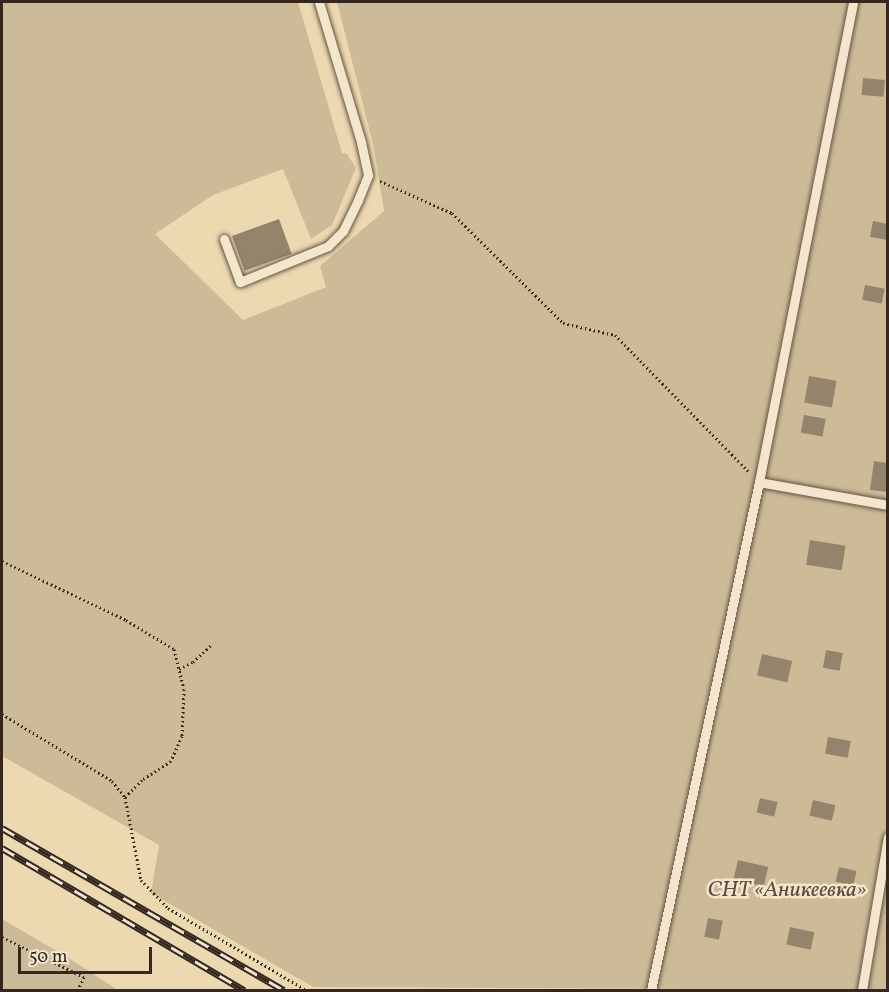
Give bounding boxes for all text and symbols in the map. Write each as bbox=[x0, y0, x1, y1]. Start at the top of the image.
park label: СНТ «Аникеевка» bbox=[708, 878, 866, 904]
scale bar bbox=[21, 935, 154, 973]
text: 50 m bbox=[29, 945, 68, 970]

